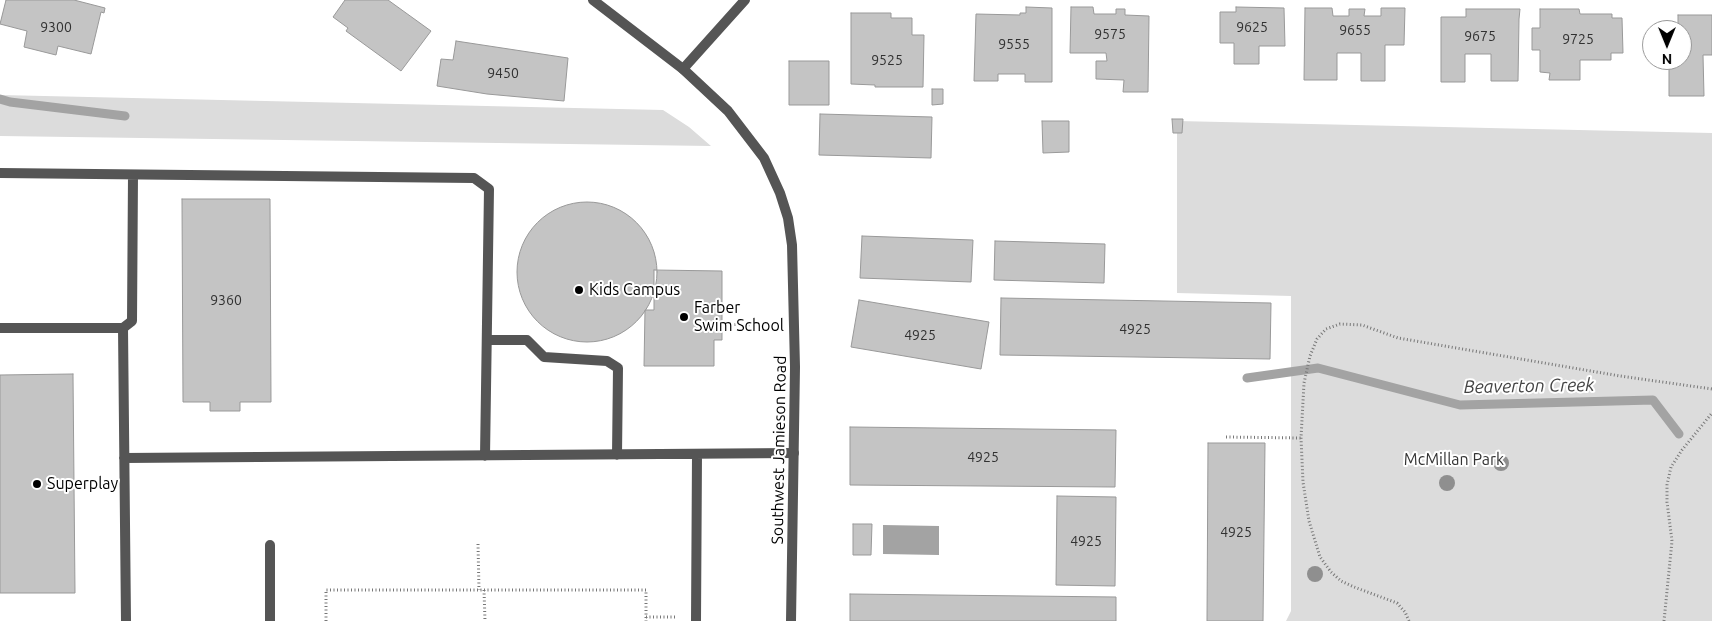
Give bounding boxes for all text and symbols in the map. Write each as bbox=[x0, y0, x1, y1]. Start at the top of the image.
house number: 9300 bbox=[40, 19, 72, 35]
house number: 9625 bbox=[1236, 19, 1268, 35]
north arrow bbox=[1642, 20, 1692, 70]
house number: 9655 bbox=[1339, 22, 1371, 38]
house number: 9575 bbox=[1094, 26, 1126, 42]
house number: 9675 bbox=[1464, 28, 1496, 44]
house number: 9725 bbox=[1562, 31, 1594, 47]
house number: 9555 bbox=[998, 36, 1030, 52]
text: N bbox=[1662, 51, 1672, 67]
house number: 9525 bbox=[871, 52, 903, 68]
house number: 9450 bbox=[487, 65, 519, 81]
place label: Kids Campus bbox=[589, 280, 680, 300]
marker: Kids Campus bbox=[573, 284, 585, 296]
house number: 9360 bbox=[210, 292, 242, 308]
place label: Farber Swim School bbox=[694, 298, 784, 336]
marker: Farber Swim School bbox=[678, 311, 690, 323]
house number: 4925 bbox=[1119, 321, 1151, 337]
house number: 4925 bbox=[904, 327, 936, 343]
street label: Southwest Jamieson Road bbox=[768, 355, 790, 545]
water label: Beaverton Creek bbox=[1463, 374, 1595, 398]
house number: 4925 bbox=[967, 449, 999, 465]
park label: McMillan Park bbox=[1404, 450, 1504, 470]
place label: Superplay bbox=[47, 474, 118, 494]
marker: Superplay bbox=[31, 478, 43, 490]
house number: 4925 bbox=[1220, 524, 1252, 540]
house number: 4925 bbox=[1070, 533, 1102, 549]

